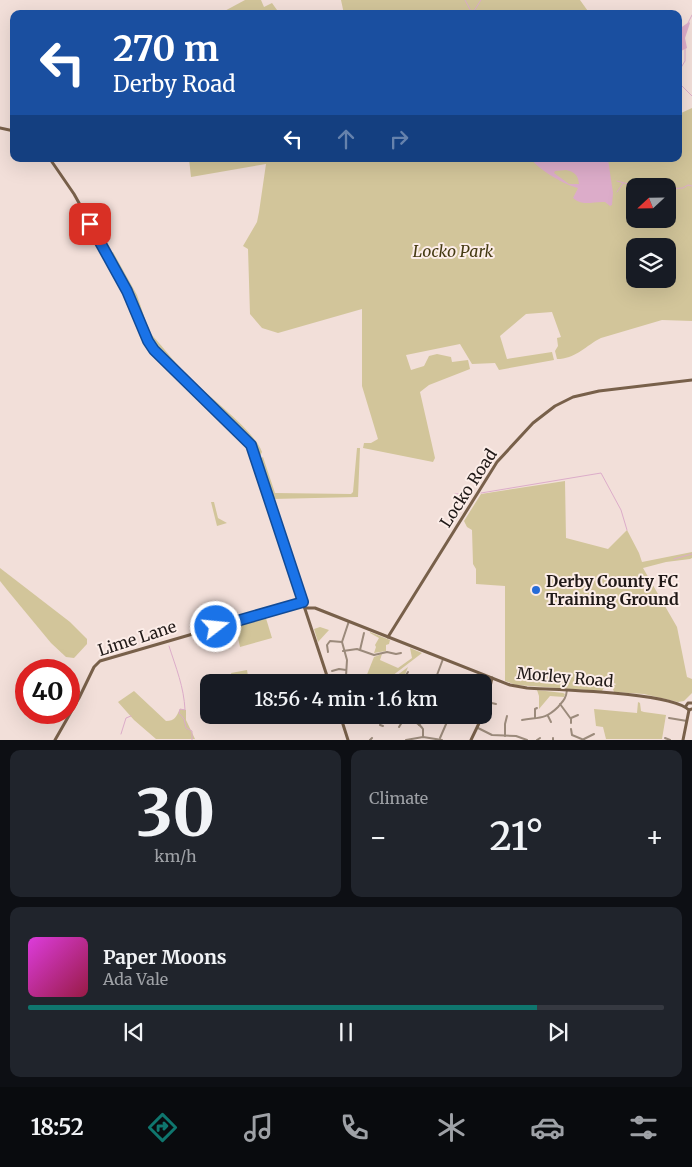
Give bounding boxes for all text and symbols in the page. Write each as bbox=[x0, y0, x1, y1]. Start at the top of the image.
text: 270 m bbox=[113, 27, 219, 71]
icon: left bbox=[30, 30, 95, 95]
text: Derby Road bbox=[113, 70, 236, 98]
icon: left bbox=[279, 125, 307, 153]
icon: ahead bbox=[332, 125, 360, 153]
icon: right bbox=[385, 125, 413, 153]
north arrow bbox=[626, 178, 676, 228]
map controls bbox=[626, 178, 676, 288]
pin bbox=[69, 203, 111, 245]
icon: arrive bbox=[76, 210, 104, 238]
button: layers bbox=[626, 238, 676, 288]
park label: Locko Park bbox=[413, 241, 494, 261]
street label: Locko Road bbox=[435, 445, 501, 531]
place label: Derby County FC Training Ground bbox=[546, 571, 679, 609]
marker: Derby County FC Training Ground bbox=[530, 584, 542, 596]
position arrow bbox=[189, 600, 241, 652]
street label: Lime Lane bbox=[95, 616, 179, 660]
speed limit sign: 40 bbox=[15, 659, 80, 724]
street label: Morley Road bbox=[516, 663, 615, 691]
text: 18:56 · 4 min · 1.6 km bbox=[254, 687, 438, 711]
text: 30 bbox=[136, 772, 215, 854]
text: Climate bbox=[369, 788, 428, 808]
text: 21° bbox=[490, 813, 543, 860]
text: − bbox=[369, 819, 388, 855]
text: + bbox=[645, 819, 664, 855]
text: km/h bbox=[154, 846, 197, 866]
text: Paper Moons bbox=[103, 945, 227, 969]
text: Ada Vale bbox=[103, 969, 168, 989]
icon: previous bbox=[120, 1018, 148, 1046]
icon: pause bbox=[332, 1018, 360, 1046]
icon: next bbox=[544, 1018, 572, 1046]
icon: directions bbox=[145, 1110, 180, 1145]
icon: music bbox=[241, 1110, 276, 1145]
icon: phone bbox=[337, 1110, 372, 1145]
icon: climate bbox=[434, 1110, 469, 1145]
icon: car bbox=[530, 1110, 565, 1145]
icon: filters bbox=[626, 1110, 661, 1145]
text: 18:52 bbox=[31, 1113, 84, 1141]

